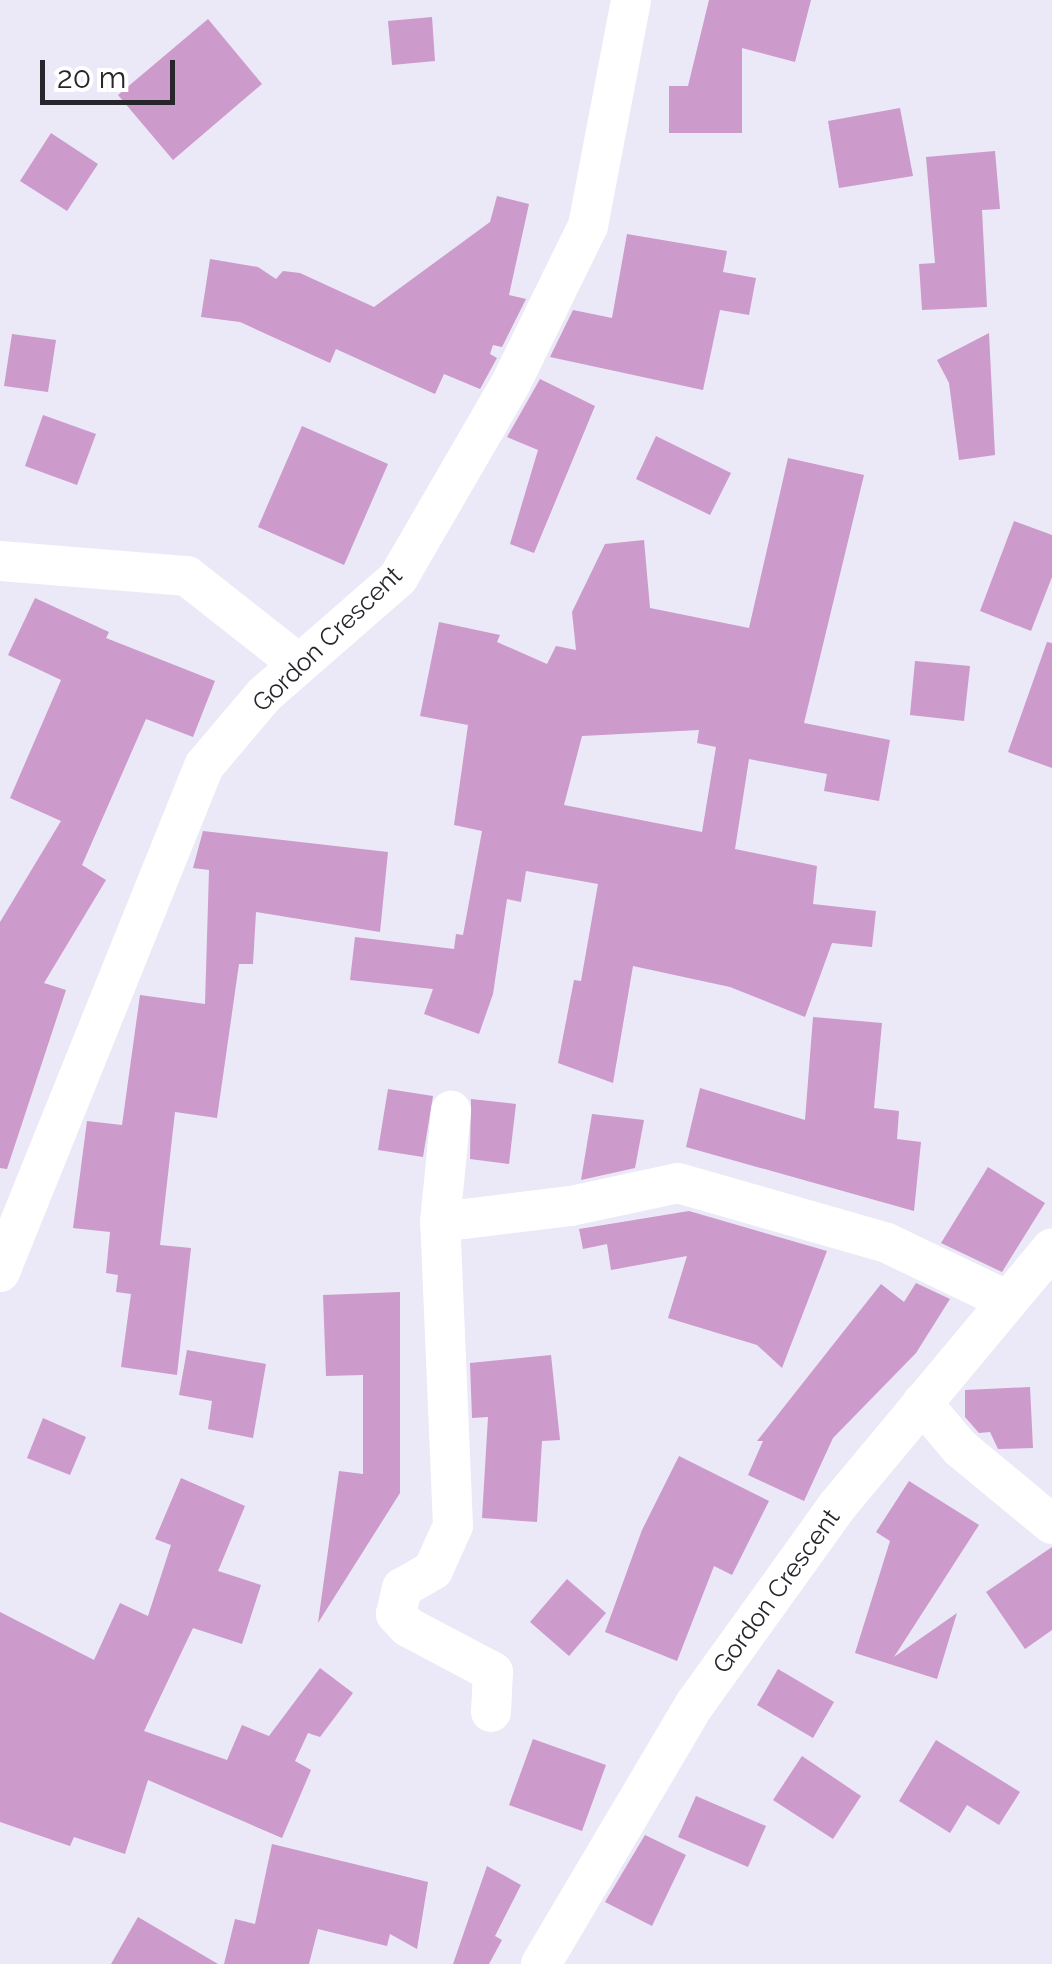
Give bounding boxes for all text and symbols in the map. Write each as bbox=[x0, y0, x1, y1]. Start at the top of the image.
scale bar bbox=[45, 40, 180, 102]
text: 20 m bbox=[57, 60, 126, 95]
street label: Gordon Crescent bbox=[246, 560, 408, 718]
street label: Gordon Crescent bbox=[706, 1503, 846, 1679]

